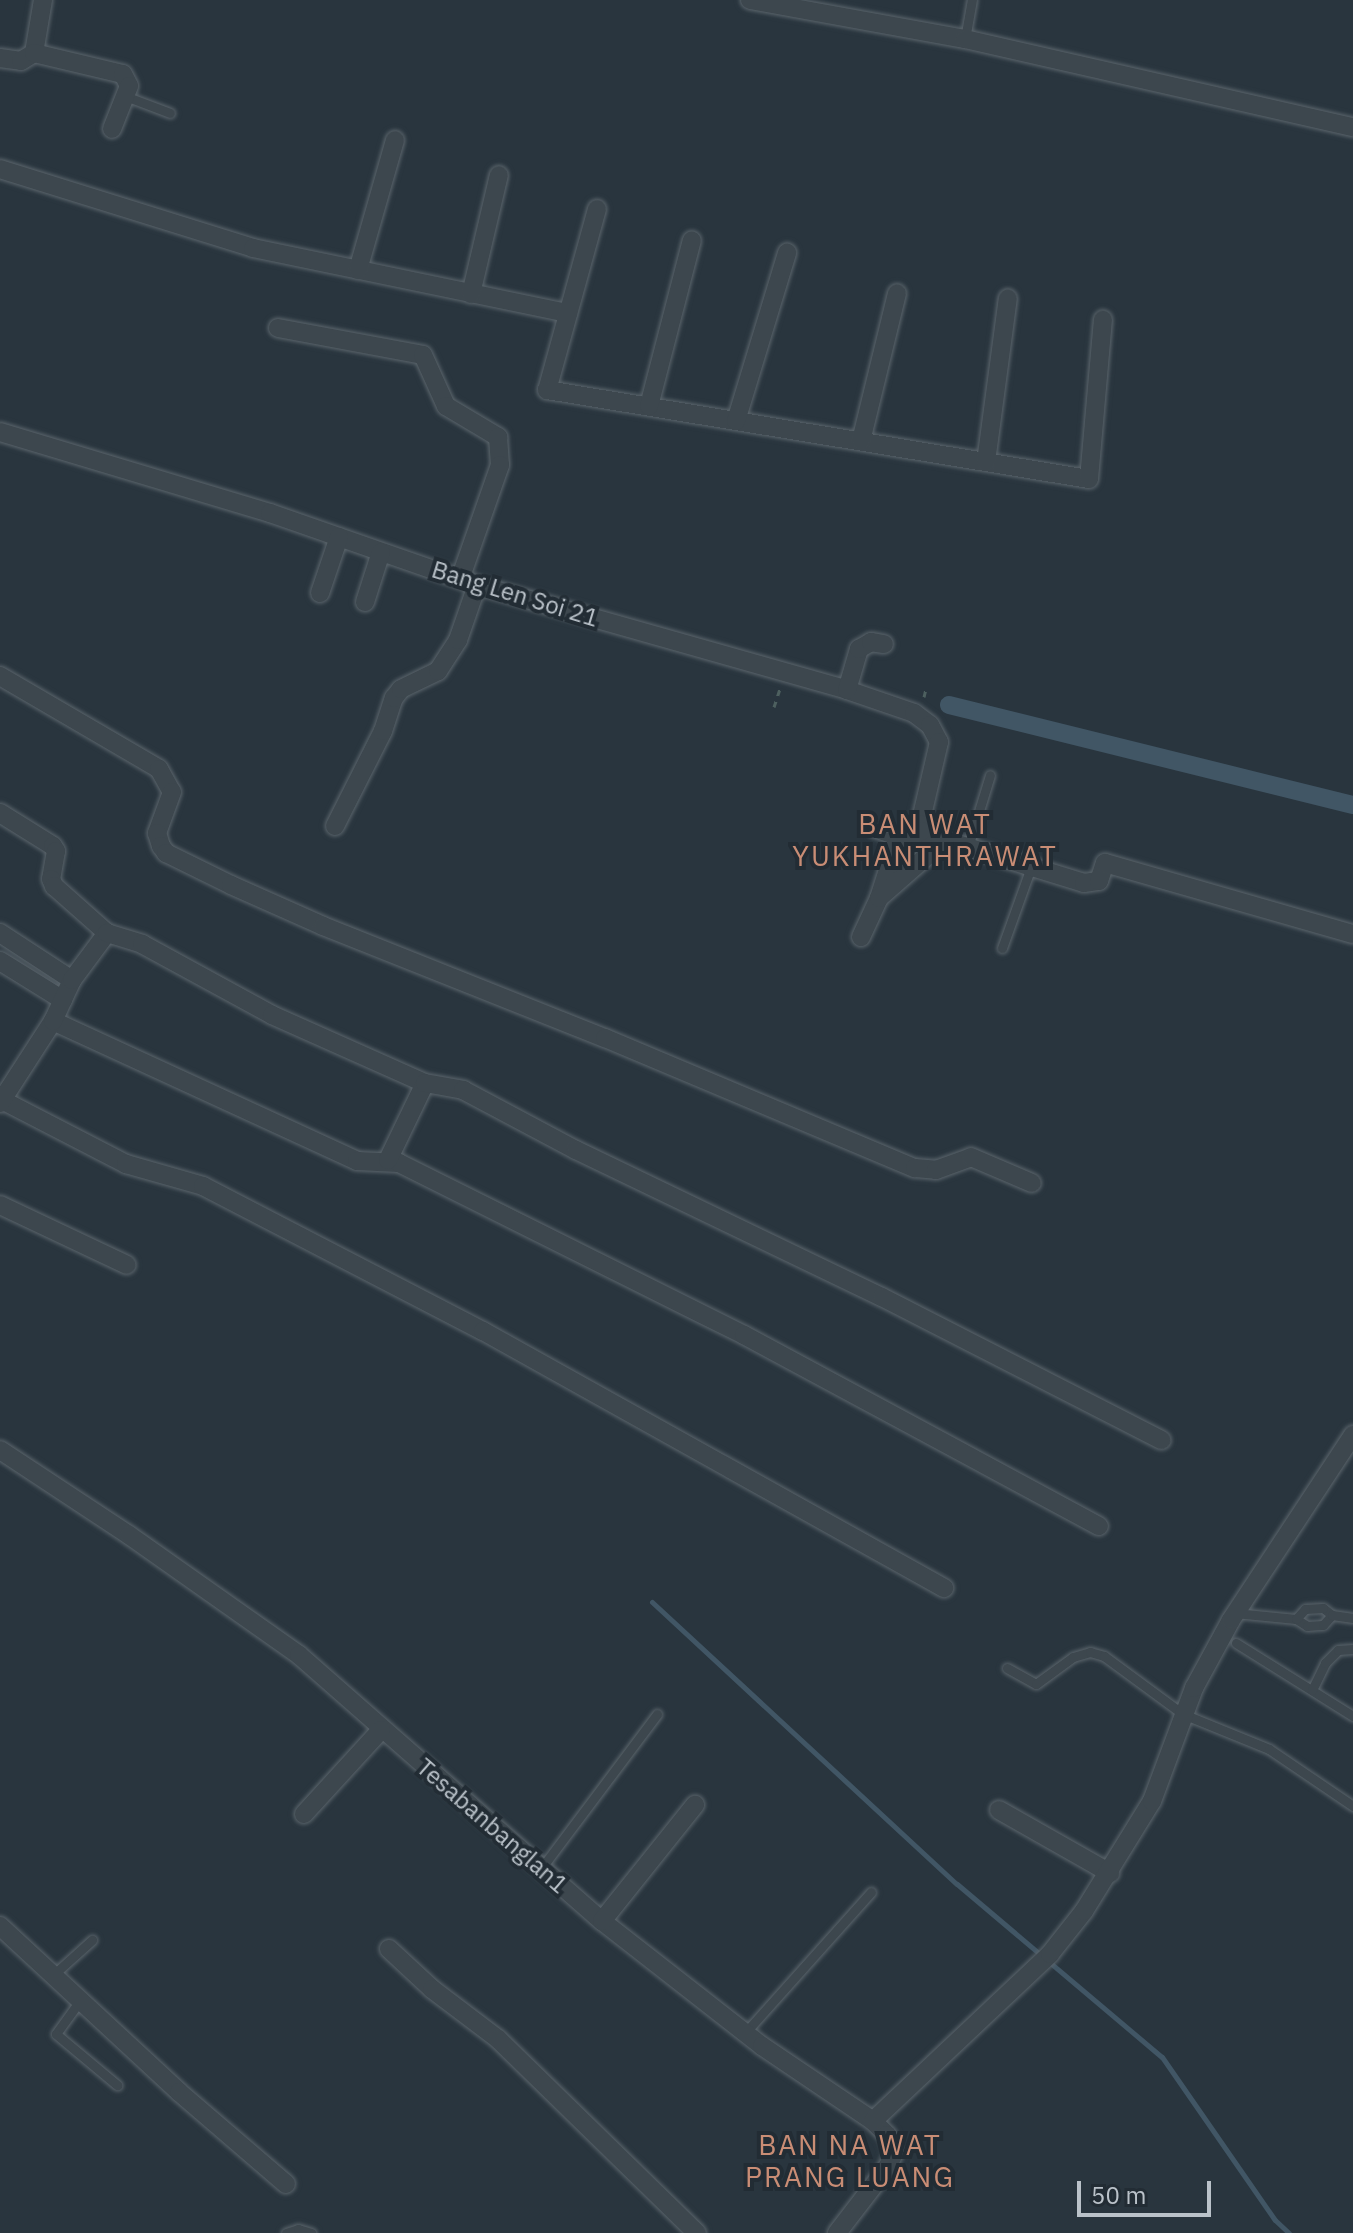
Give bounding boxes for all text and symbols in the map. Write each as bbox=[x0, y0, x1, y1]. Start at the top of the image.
street label: Bang Len Soi 21 bbox=[428, 555, 602, 633]
district label: BAN WAT YUKHANTHRAWAT bbox=[792, 807, 1058, 873]
street label: Tesabanbanglan1 bbox=[411, 1753, 573, 1899]
district label: BAN NA WAT PRANG LUANG bbox=[745, 2128, 955, 2194]
scale bar bbox=[1081, 2165, 1215, 2215]
text: 50 m bbox=[1091, 2179, 1146, 2211]

